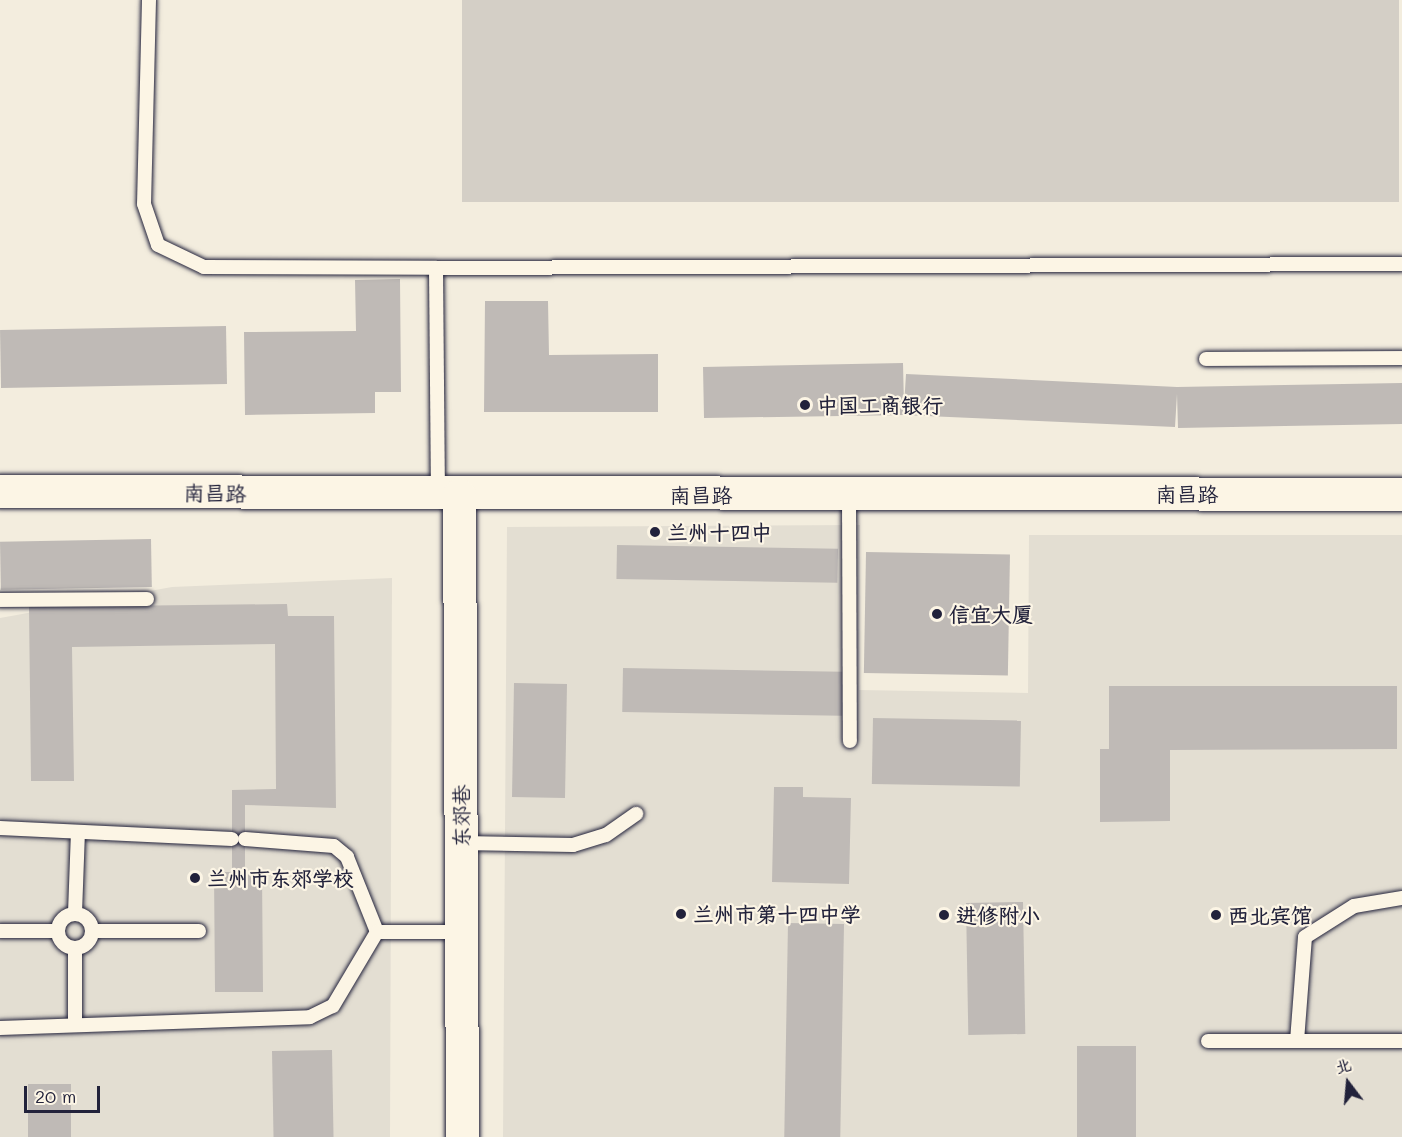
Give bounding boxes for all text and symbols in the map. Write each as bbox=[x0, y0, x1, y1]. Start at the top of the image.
place label: 中国工商银行 bbox=[817, 392, 943, 418]
marker: 中国工商银行 bbox=[798, 398, 812, 412]
street label: 南昌路 bbox=[183, 480, 247, 506]
street label: 南昌路 bbox=[1156, 481, 1218, 507]
street label: 南昌路 bbox=[670, 482, 732, 508]
place label: 兰州十四中 bbox=[667, 519, 772, 545]
marker: 兰州十四中 bbox=[648, 525, 662, 539]
place label: 信宜大厦 bbox=[949, 601, 1033, 627]
marker: 信宜大厦 bbox=[930, 607, 944, 621]
street label: 东郊巷 bbox=[448, 785, 474, 847]
place label: 兰州市东郊学校 bbox=[207, 865, 354, 891]
marker: 兰州市东郊学校 bbox=[188, 871, 202, 885]
place label: 兰州市第十四中学 bbox=[693, 901, 861, 927]
place label: 进修附小 bbox=[956, 902, 1040, 928]
place label: 西北宾馆 bbox=[1228, 902, 1312, 928]
marker: 兰州市第十四中学 bbox=[674, 907, 688, 921]
marker: 进修附小 bbox=[937, 908, 951, 922]
marker: 西北宾馆 bbox=[1209, 908, 1223, 922]
north arrow bbox=[1318, 1053, 1378, 1113]
text: 北 bbox=[1332, 1053, 1353, 1078]
scale bar bbox=[27, 1074, 104, 1112]
text: 20 m bbox=[35, 1084, 76, 1108]

